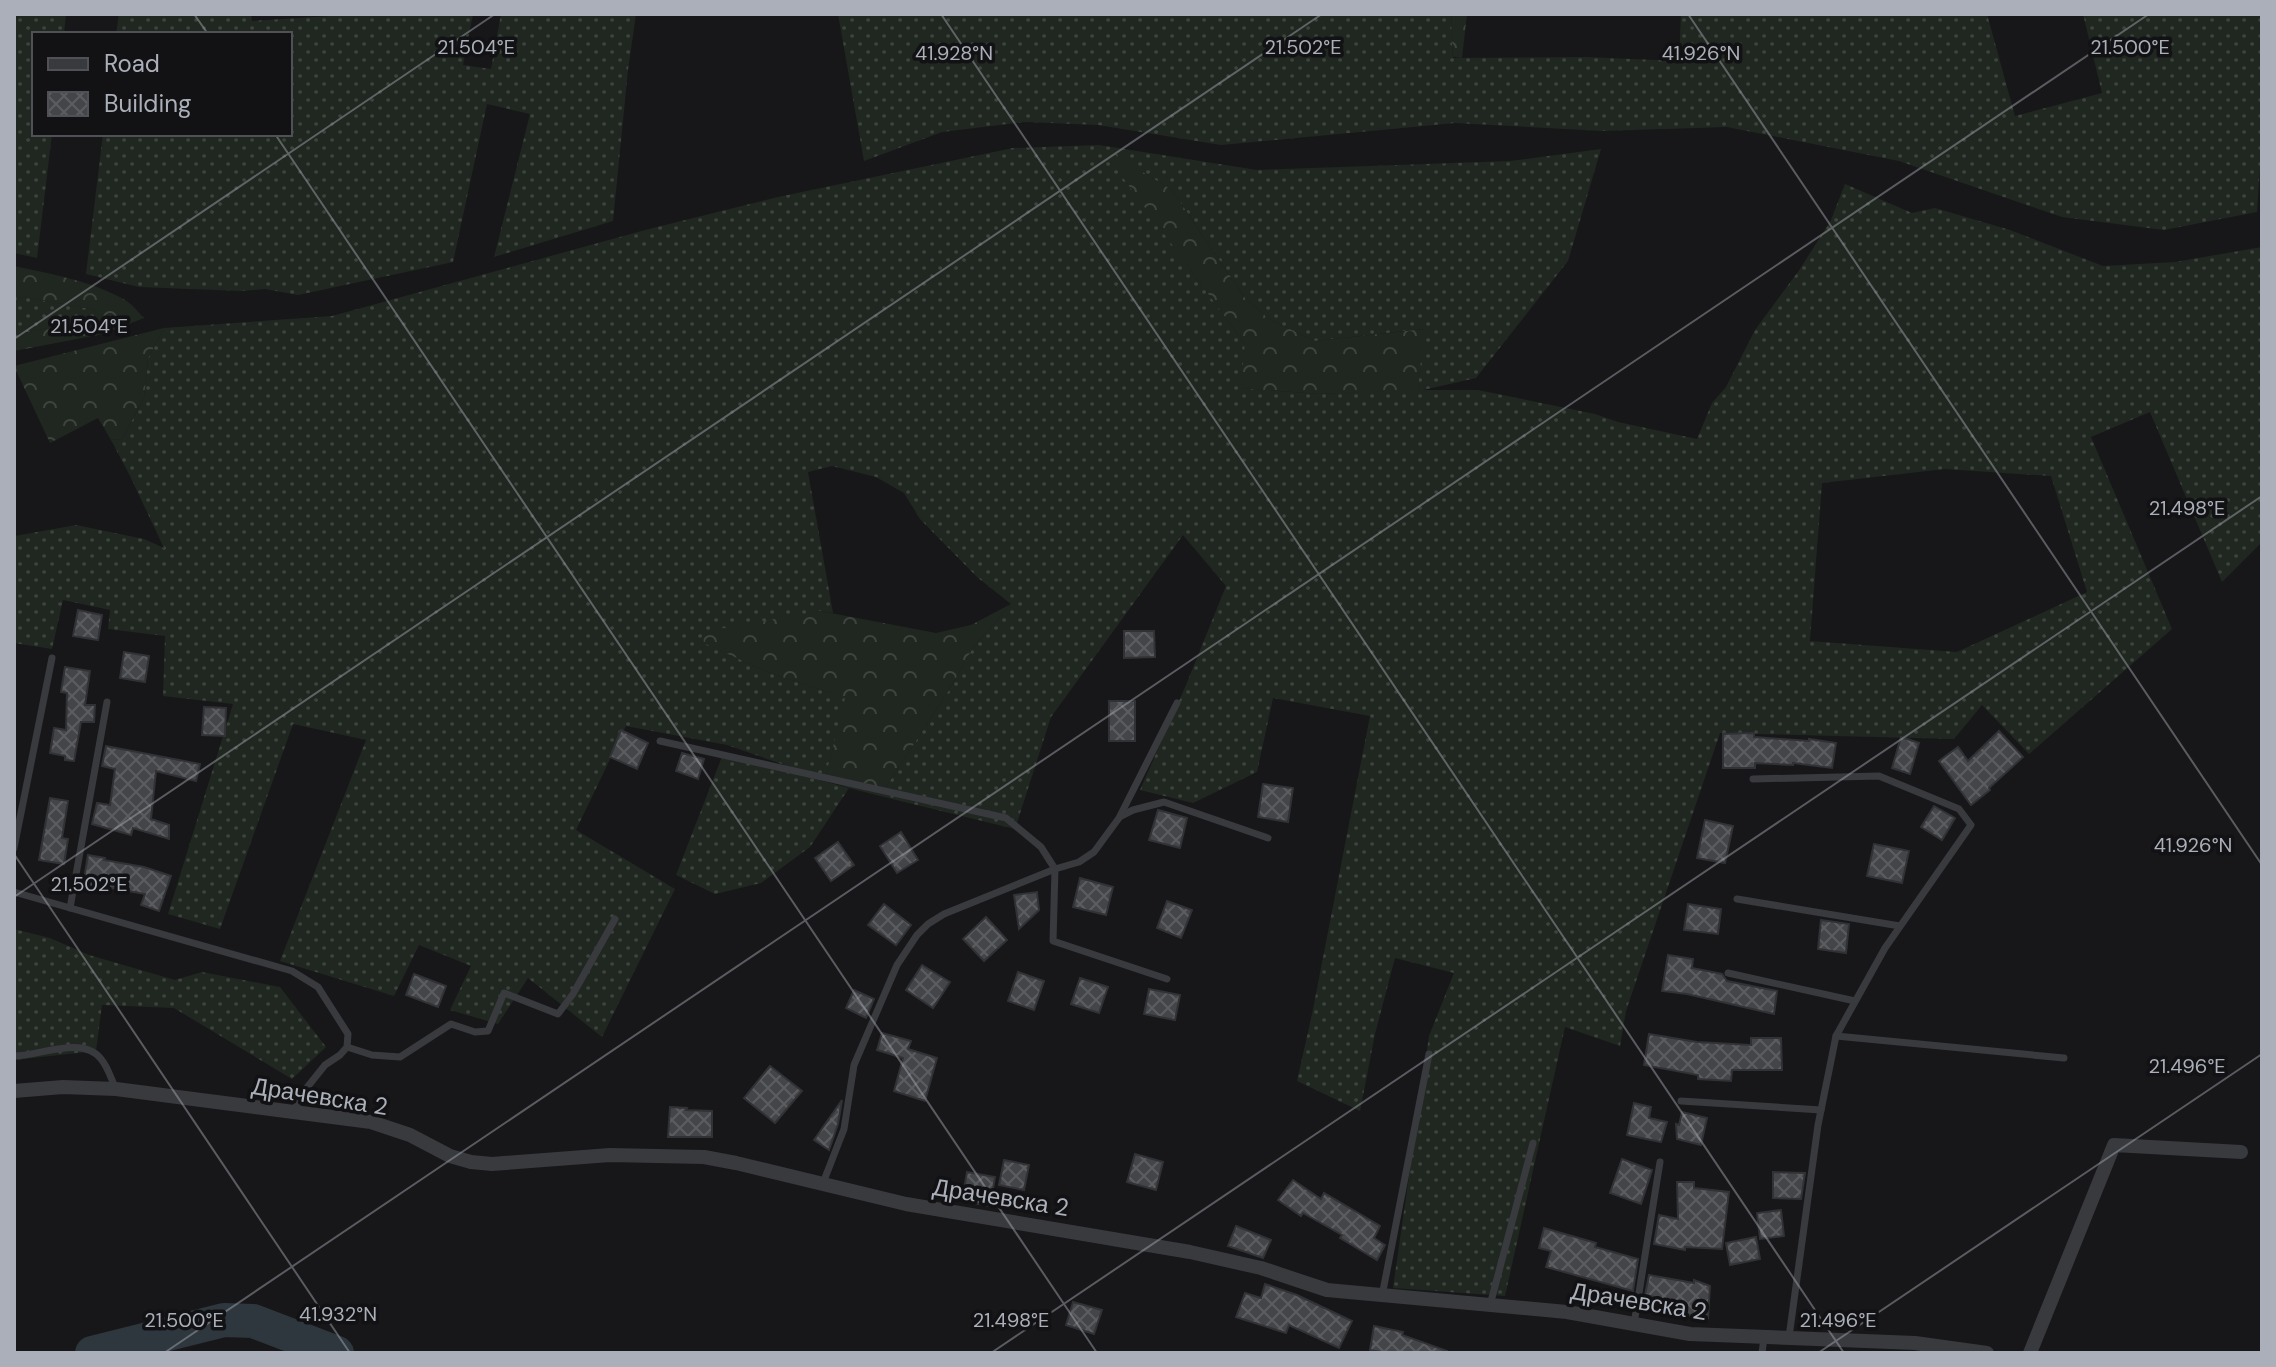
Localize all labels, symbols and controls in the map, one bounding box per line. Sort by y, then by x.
legend [32,32,292,136]
text: 21.504°E [437,34,515,60]
text: 21.502°E [1264,34,1342,60]
text: 21.500°E [2090,34,2170,60]
text: 41.928°N [915,40,993,66]
text: 41.926°N [1662,40,1740,66]
text: Road [104,48,160,79]
text: Building [104,88,191,119]
text: 21.504°E [50,313,128,339]
text: 21.498°E [2149,495,2225,521]
text: 41.926°N [2154,832,2232,858]
text: 21.502°E [50,871,128,897]
text: 21.496°E [2148,1053,2226,1079]
street label: Драчевска 2 [250,1070,390,1122]
street label: Драчевска 2 [931,1171,1071,1223]
street label: Драчевска 2 [1569,1275,1709,1327]
text: 41.932°N [299,1301,377,1327]
text: 21.500°E [144,1307,224,1333]
text: 21.498°E [973,1307,1049,1333]
text: 21.496°E [1799,1307,1877,1333]

